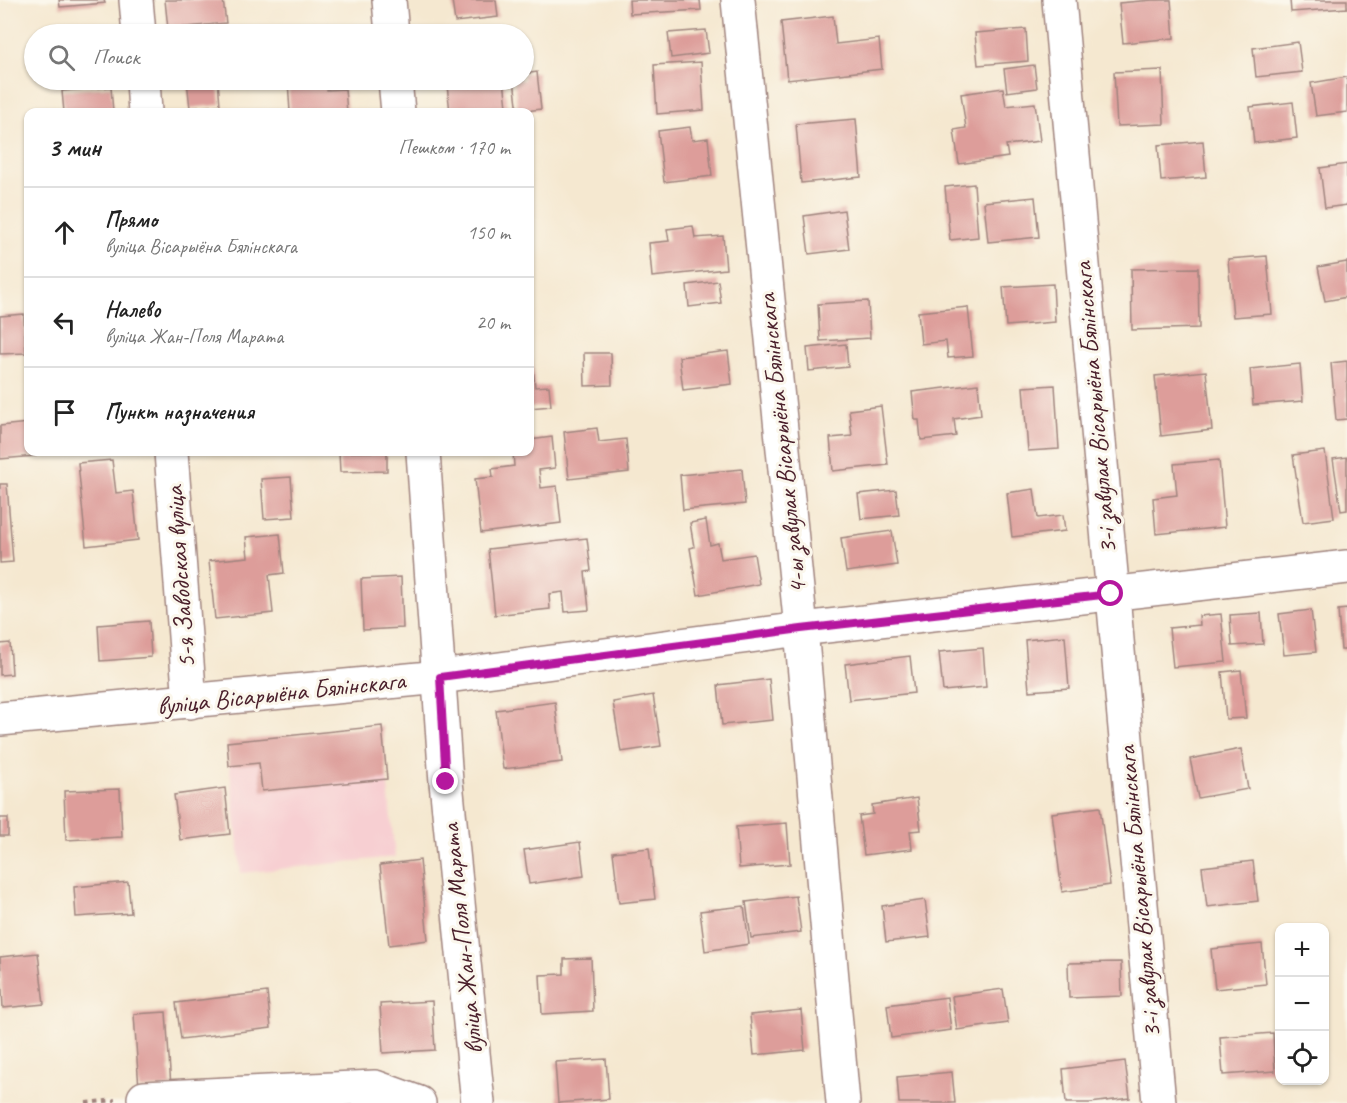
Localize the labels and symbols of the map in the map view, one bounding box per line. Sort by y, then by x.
street label: 3-і завулак Вісарыёна Бялінскага [1066,259,1125,555]
street label: 4-ы завулак Вісарыёна Бялінскага [750,291,815,596]
street label: 5-я Заводская вуліца [157,483,203,669]
route start [1097,580,1123,606]
street label: вуліца Вісарыёна Бялінскага [155,663,408,722]
street label: 3-і завулак Вісарыёна Бялінскага [1110,743,1169,1039]
route end [432,768,458,794]
street label: вуліца Жан-Поля Марата [433,820,491,1056]

